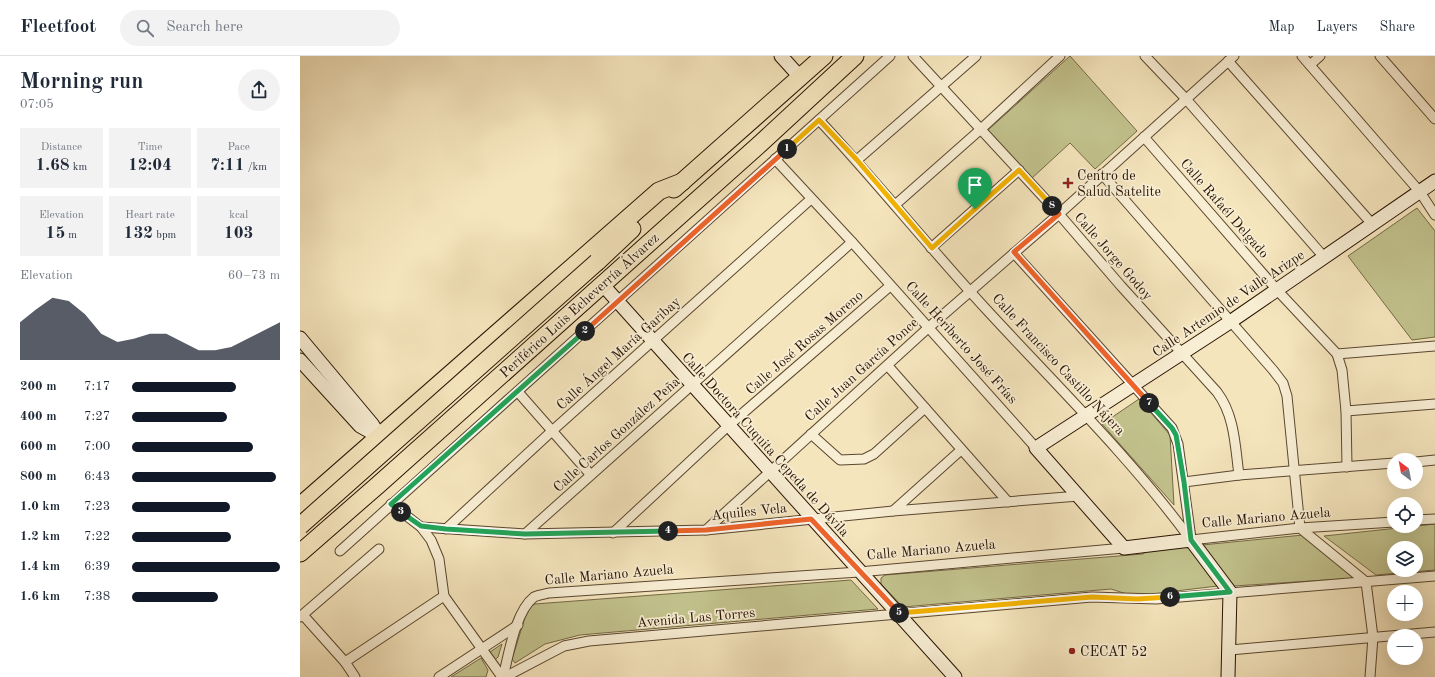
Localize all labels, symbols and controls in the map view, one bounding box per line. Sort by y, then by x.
search box [120,10,400,46]
icon: search [134,17,156,39]
text: Fleetfoot [20,18,96,37]
text: Search here [166,20,243,35]
text: Map [1269,20,1295,34]
text: Layers [1317,20,1358,34]
text: Share [1380,20,1415,34]
button: share [238,69,280,111]
text: Morning run [20,71,143,93]
text: 07:05 [20,98,54,111]
pin: 1 [777,139,797,159]
text: Distance [41,142,82,153]
text: Time [138,142,162,153]
text: Pace [228,142,250,153]
text: 1 [784,143,790,154]
street label: Calle Rafaél Delgado [1177,156,1271,261]
text: 1.68 [35,157,70,174]
text: 12:04 [128,157,172,174]
text: 7:11 [210,157,245,174]
text: km [70,162,87,173]
text: /km [245,162,267,173]
pin [958,168,992,209]
place label: Centro de Salud Satelite [1077,169,1161,199]
icon: arrive [964,174,986,196]
marker: Centro de Salud Satelite [1062,177,1074,189]
pin: 8 [1042,196,1062,216]
text: 8 [1049,200,1055,211]
text: Elevation [39,210,84,221]
text: Heart rate [125,210,175,221]
text: kcal [229,210,248,221]
street label: Calle Jorge Godoy [1072,210,1155,304]
text: 15 [46,225,65,242]
text: 132 [124,225,153,242]
text: 103 [224,225,253,242]
street label: Periférico Luis Echeverría Álvarez [495,228,662,381]
text: m [65,230,77,241]
text: bpm [153,230,176,241]
street label: Calle Artemio de Valle Arizpe [1150,248,1307,360]
text: Elevation [20,269,73,282]
text: 60–73 m [228,269,280,282]
street label: Calle Heriberto José Frías [903,279,1020,407]
street label: Calle José Rosas Moreno [743,288,866,397]
street label: Calle Francisco Castillo Nájera [989,291,1127,438]
street label: Calle Ángel María Garibay [552,292,684,413]
street label: Calle Juan García Ponce [802,315,921,424]
pin: 2 [575,321,595,341]
text: 2 [582,325,588,336]
street label: Calle Doctora Cuquita Cepeda de Dávila [679,350,852,539]
street label: Calle Carlos González Peña [551,374,683,495]
text: 200 m [20,380,57,393]
text: 7:17 [84,380,110,393]
pin: 7 [1139,393,1159,413]
text: 7 [1146,397,1152,408]
text: 400 m [20,410,57,423]
text: 7:27 [84,410,110,423]
text: 600 m [20,440,57,453]
text: 7:00 [84,440,110,453]
north arrow [1387,453,1423,489]
map controls [1387,453,1423,665]
text: 800 m [20,470,57,483]
text: 6:43 [84,470,110,483]
button: locate [1387,497,1423,533]
text: 1.0 km [20,500,60,513]
text: 7:23 [84,500,110,513]
street label: Aquiles Vela [711,501,788,523]
pin: 3 [391,502,411,522]
street label: Calle Mariano Azuela [1201,505,1331,531]
text: 3 [398,506,404,517]
pin: 4 [658,521,678,541]
text: 4 [665,525,671,536]
text: 1.2 km [20,530,60,543]
text: 7:22 [84,530,110,543]
street label: Calle Mariano Azuela [866,537,996,563]
button: layers [1387,541,1423,577]
text: 1.4 km [20,560,60,573]
text: 6:39 [84,560,110,573]
street label: Calle Mariano Azuela [544,562,674,588]
button: + [1387,585,1423,621]
pin: 6 [1160,587,1180,607]
text: 1.6 km [20,590,60,603]
text: 7:38 [84,590,110,603]
text: 6 [1167,591,1173,602]
pin: 5 [889,603,909,623]
street label: Avenida Las Torres [636,606,756,630]
text: 5 [896,607,902,618]
button: − [1387,629,1423,665]
place label: CECAT 52 [1080,645,1147,659]
marker: CECAT 52 [1067,646,1077,656]

